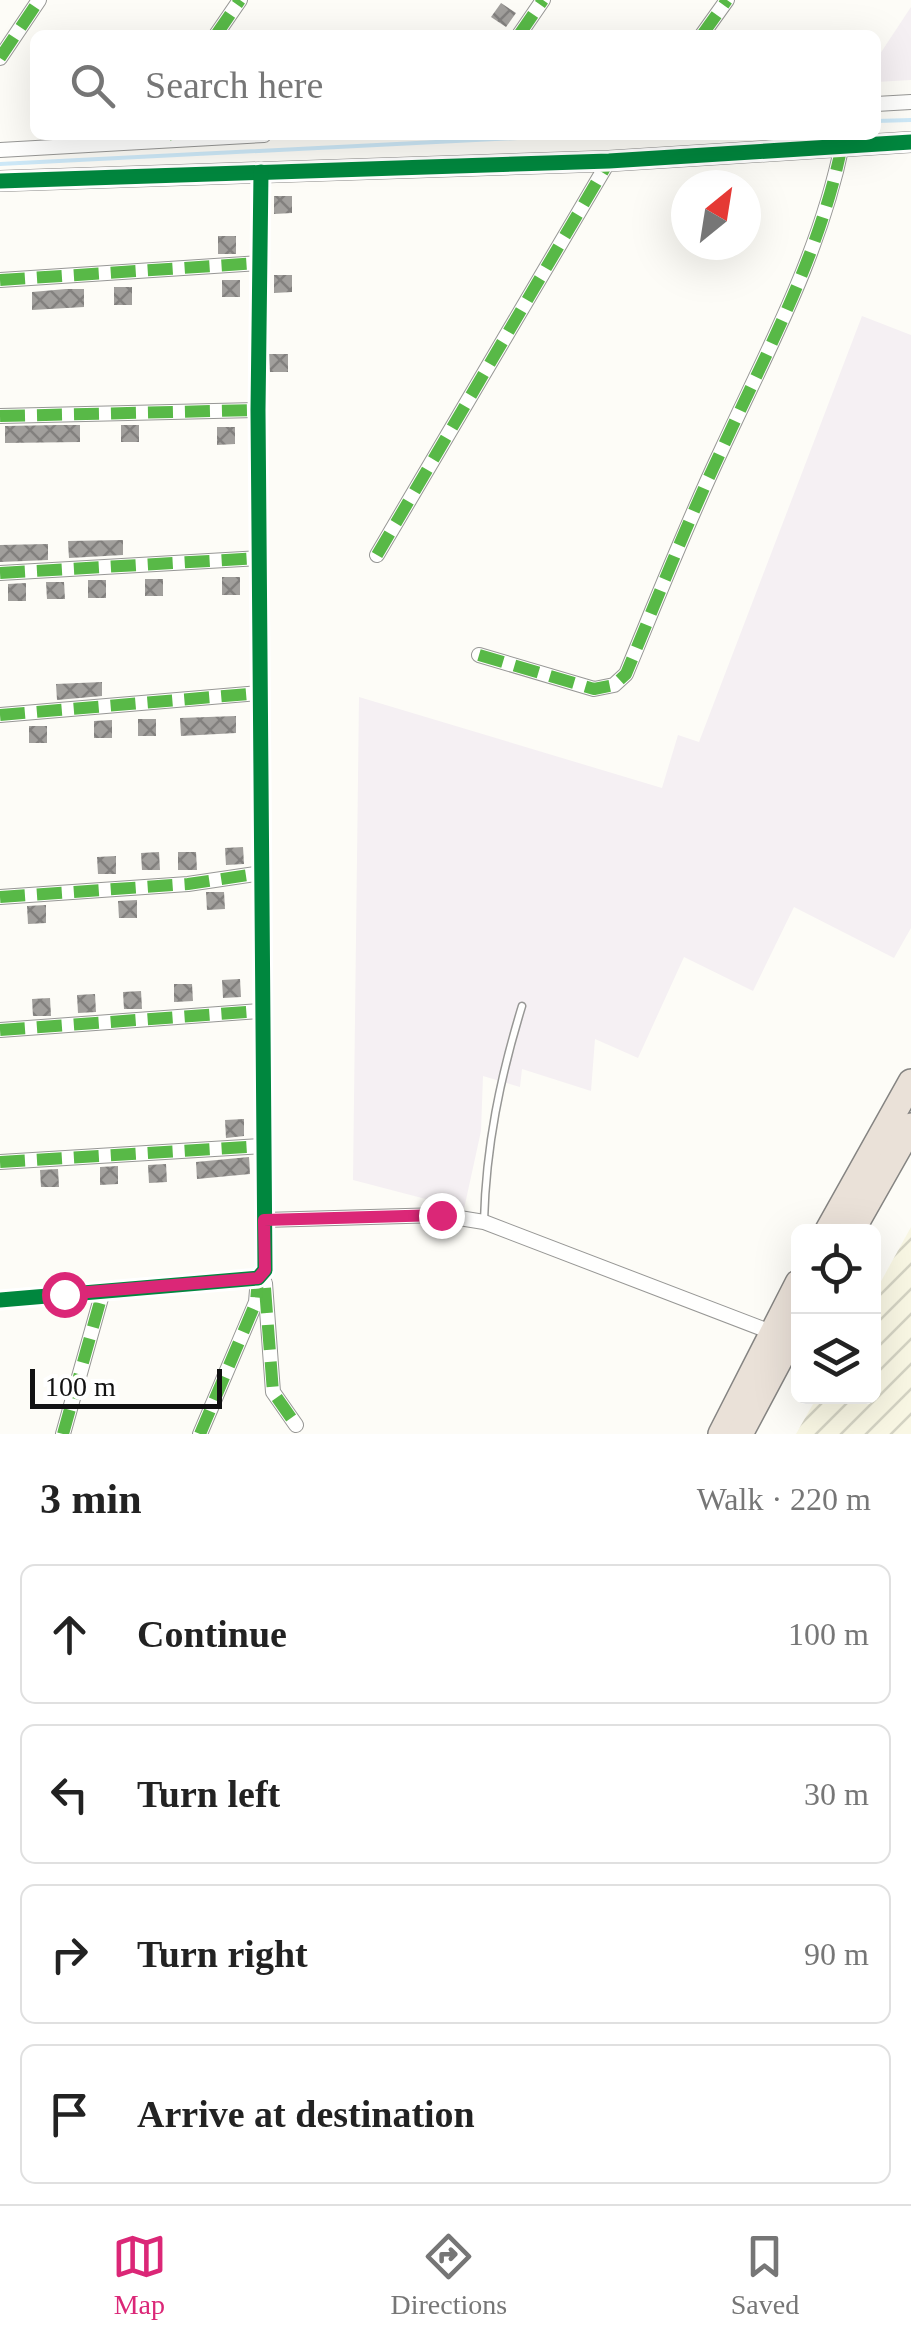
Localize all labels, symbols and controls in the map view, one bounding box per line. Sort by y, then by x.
search box [30,30,881,140]
icon: search [65,58,120,113]
text: Search here [145,64,323,106]
north arrow [671,170,761,260]
route end [419,1193,465,1239]
map controls [791,1224,881,1404]
button: locate [791,1224,881,1314]
route start [42,1272,88,1318]
button: layers [791,1314,881,1404]
scale bar [30,1364,222,1408]
text: 100 m [45,1371,116,1402]
text: 3 min [40,1476,142,1522]
text: Walk · 220 m [697,1481,871,1517]
icon: ahead [42,1607,97,1662]
text: Continue [137,1613,287,1655]
text: 100 m [788,1616,869,1652]
icon: left [42,1767,97,1822]
text: Turn left [137,1773,280,1815]
text: 30 m [804,1776,869,1812]
icon: right [42,1927,97,1982]
text: Turn right [137,1933,308,1975]
text: 90 m [804,1936,869,1972]
icon: arrive [42,2087,97,2142]
text: Arrive at destination [137,2093,475,2135]
tab: Map [112,2229,167,2321]
tab: Directions [390,2229,507,2321]
tab: Saved [731,2229,799,2321]

